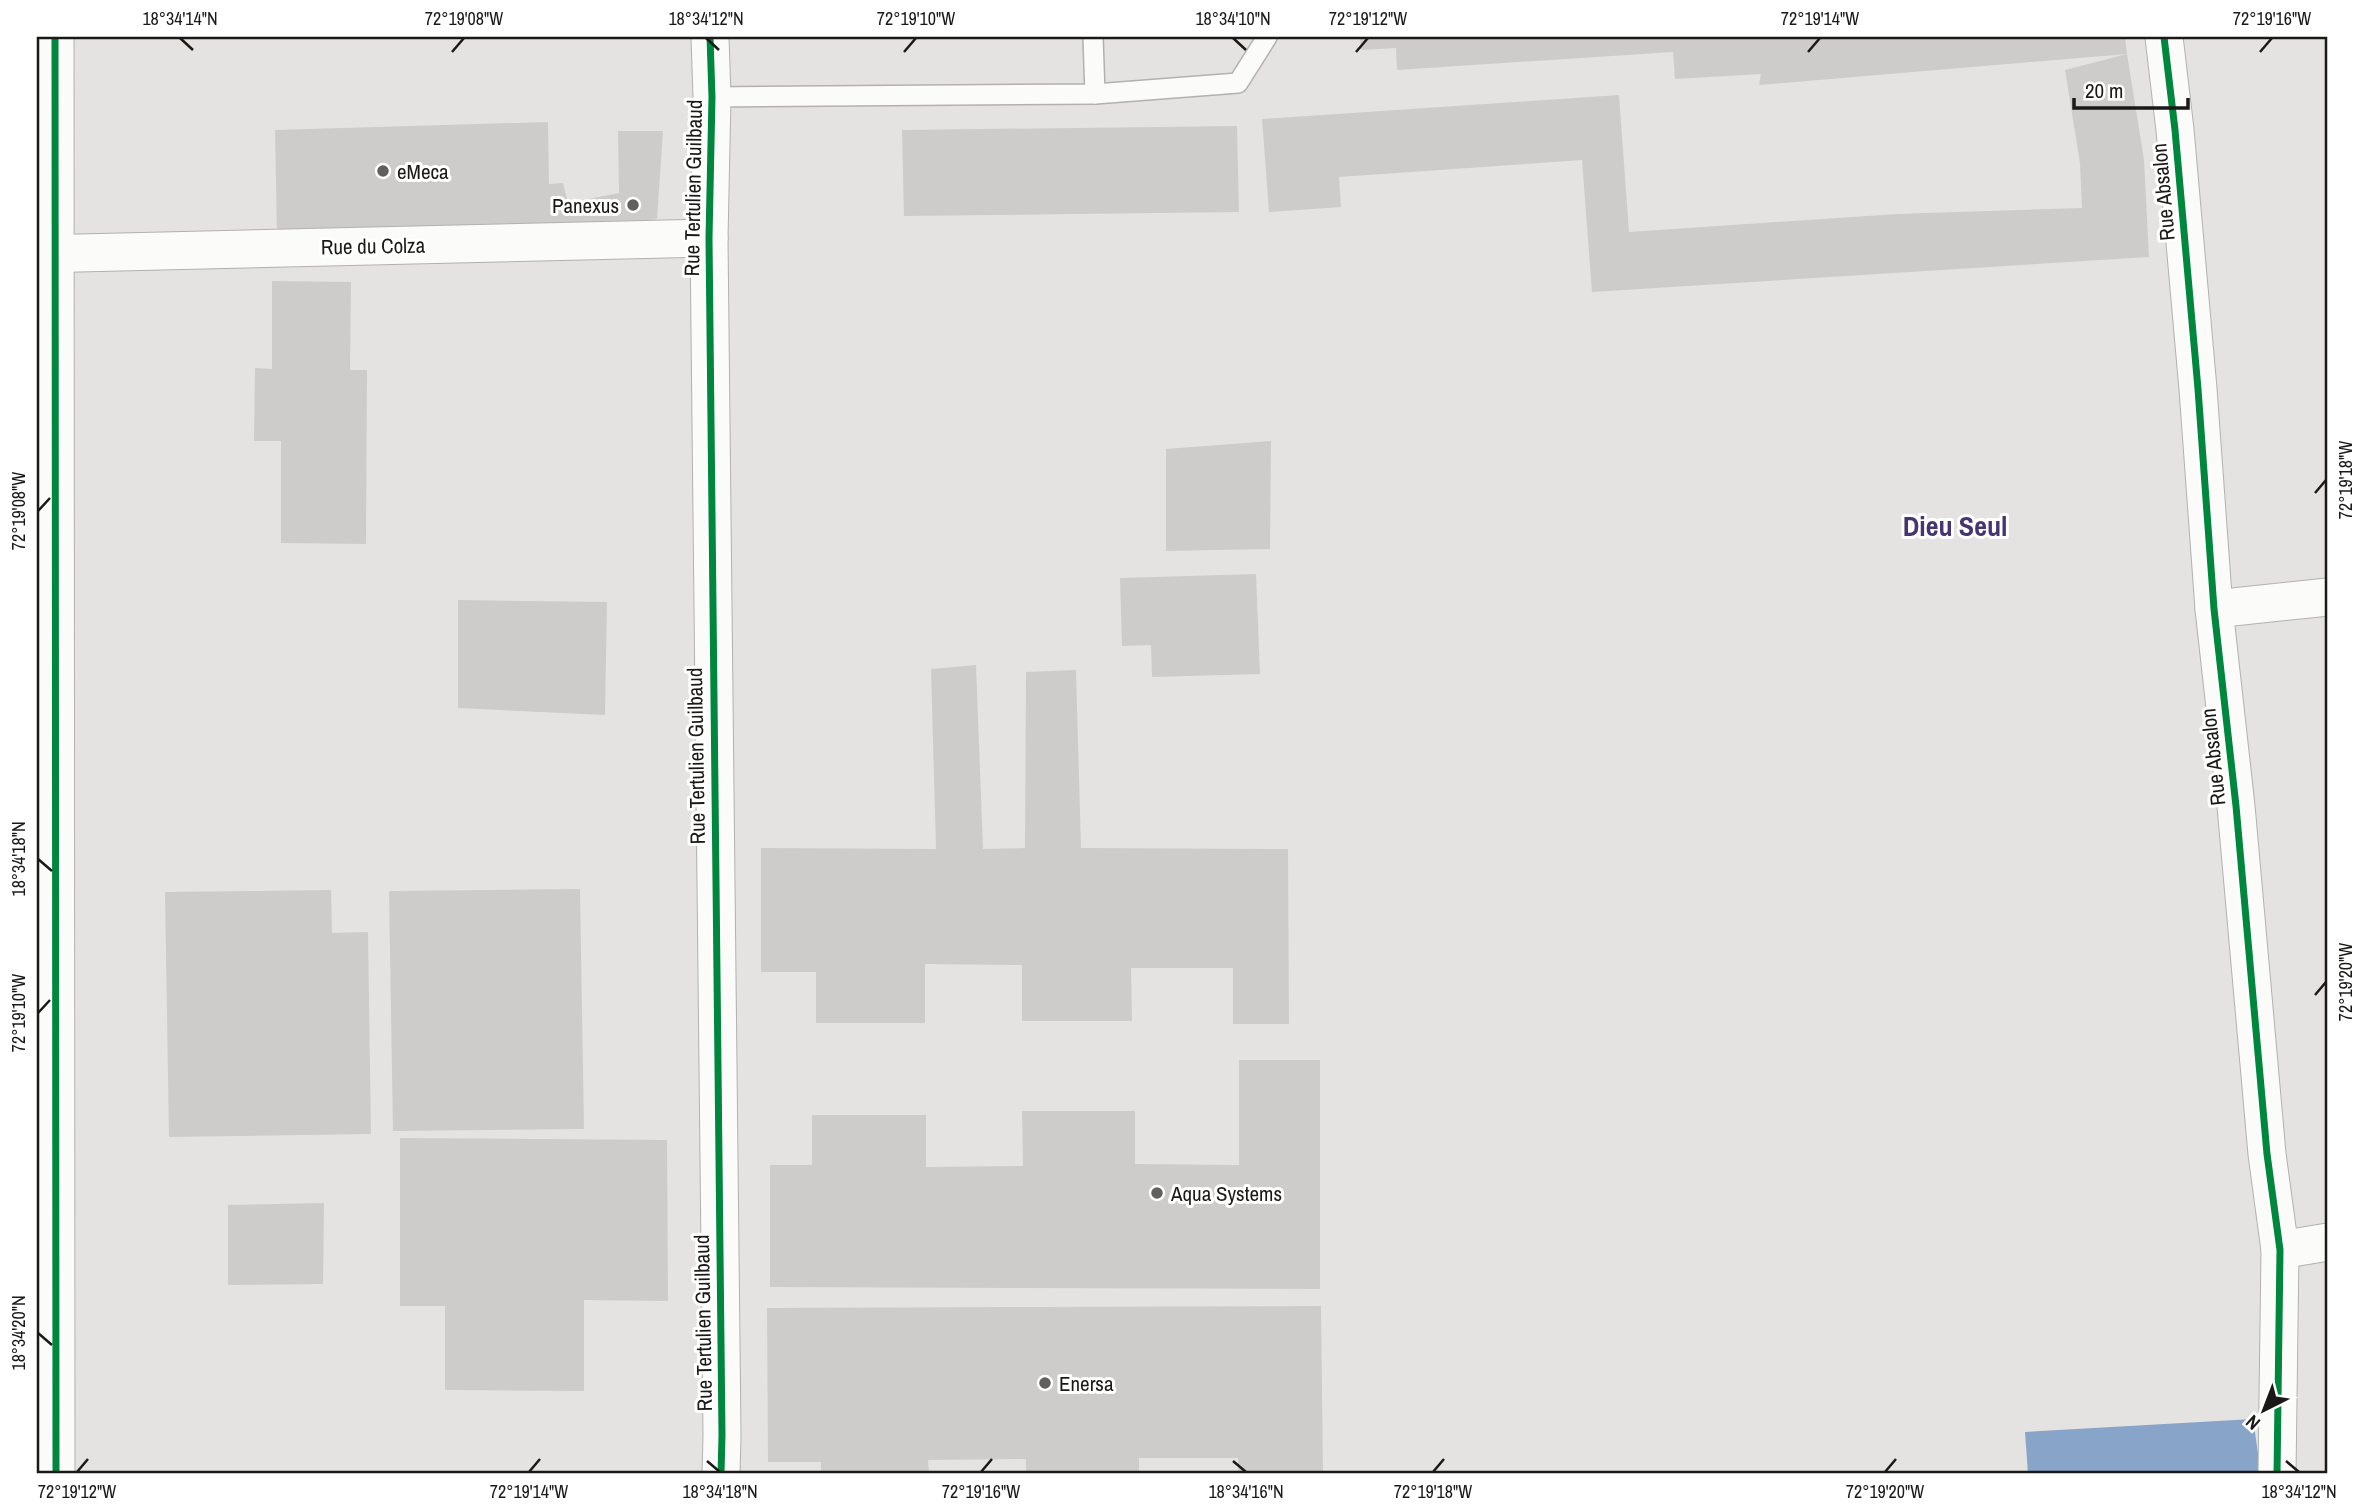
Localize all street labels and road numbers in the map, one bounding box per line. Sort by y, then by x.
street label: Rue Tertulien Guilbaud [677,99,709,277]
street label: Rue Absalon [2144,142,2182,242]
street label: Rue du Colza [321,231,426,261]
street label: Rue Tertulien Guilbaud [680,667,712,845]
street label: Rue Absalon [2193,707,2233,807]
street label: Rue Tertulien Guilbaud [687,1234,719,1412]

